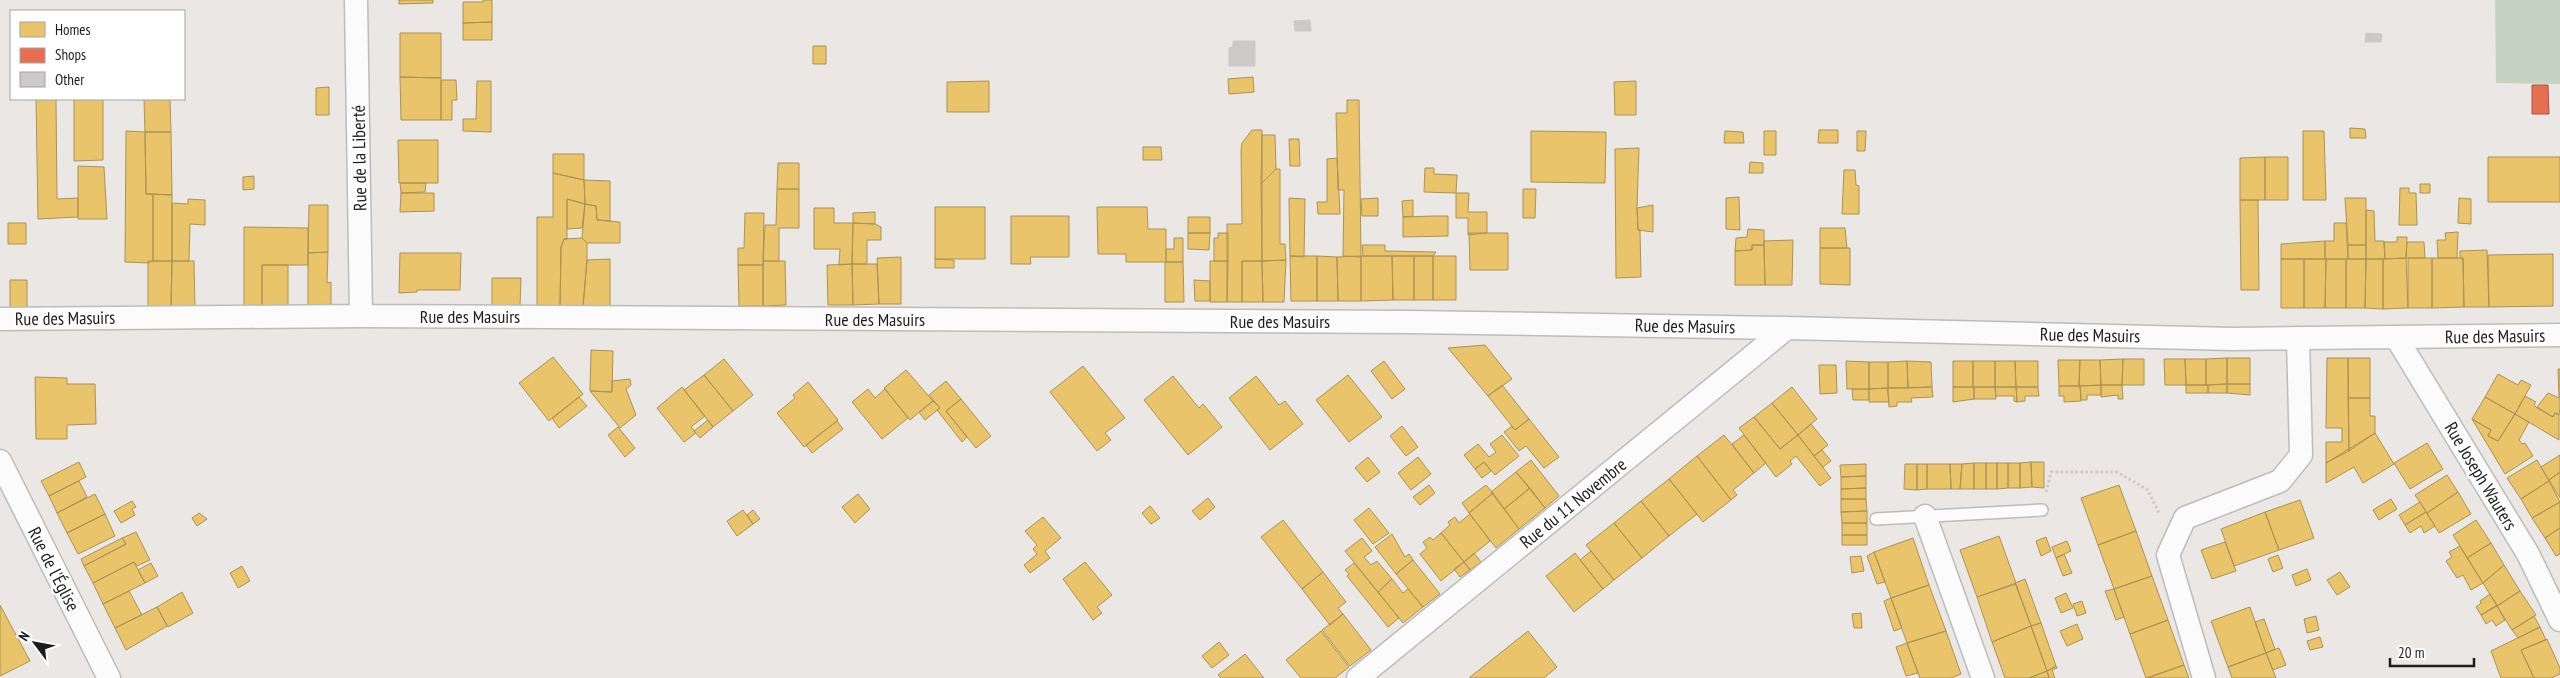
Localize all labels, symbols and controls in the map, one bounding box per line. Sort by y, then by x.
legend [10,10,185,100]
text: Homes [55,20,91,39]
text: Shops [55,45,86,64]
text: Other [55,70,85,89]
street label: Rue de la Liberté [347,105,371,211]
street label: Rue des Masuirs [420,305,520,328]
street label: Rue des Masuirs [15,306,115,330]
street label: Rue des Masuirs [825,308,925,331]
street label: Rue des Masuirs [1230,310,1330,333]
street label: Rue des Masuirs [1635,314,1735,338]
street label: Rue des Masuirs [2040,323,2140,347]
street label: Rue des Masuirs [2445,324,2545,348]
street label: Rue Joseph Wauters [2440,418,2522,534]
street label: Rue du 11 Novembre [1515,453,1631,553]
street label: Rue de l'Église [23,523,85,615]
north arrow [10,618,60,668]
text: N [14,628,34,644]
scale bar [2390,636,2474,668]
text: 20 m [2398,643,2424,662]

